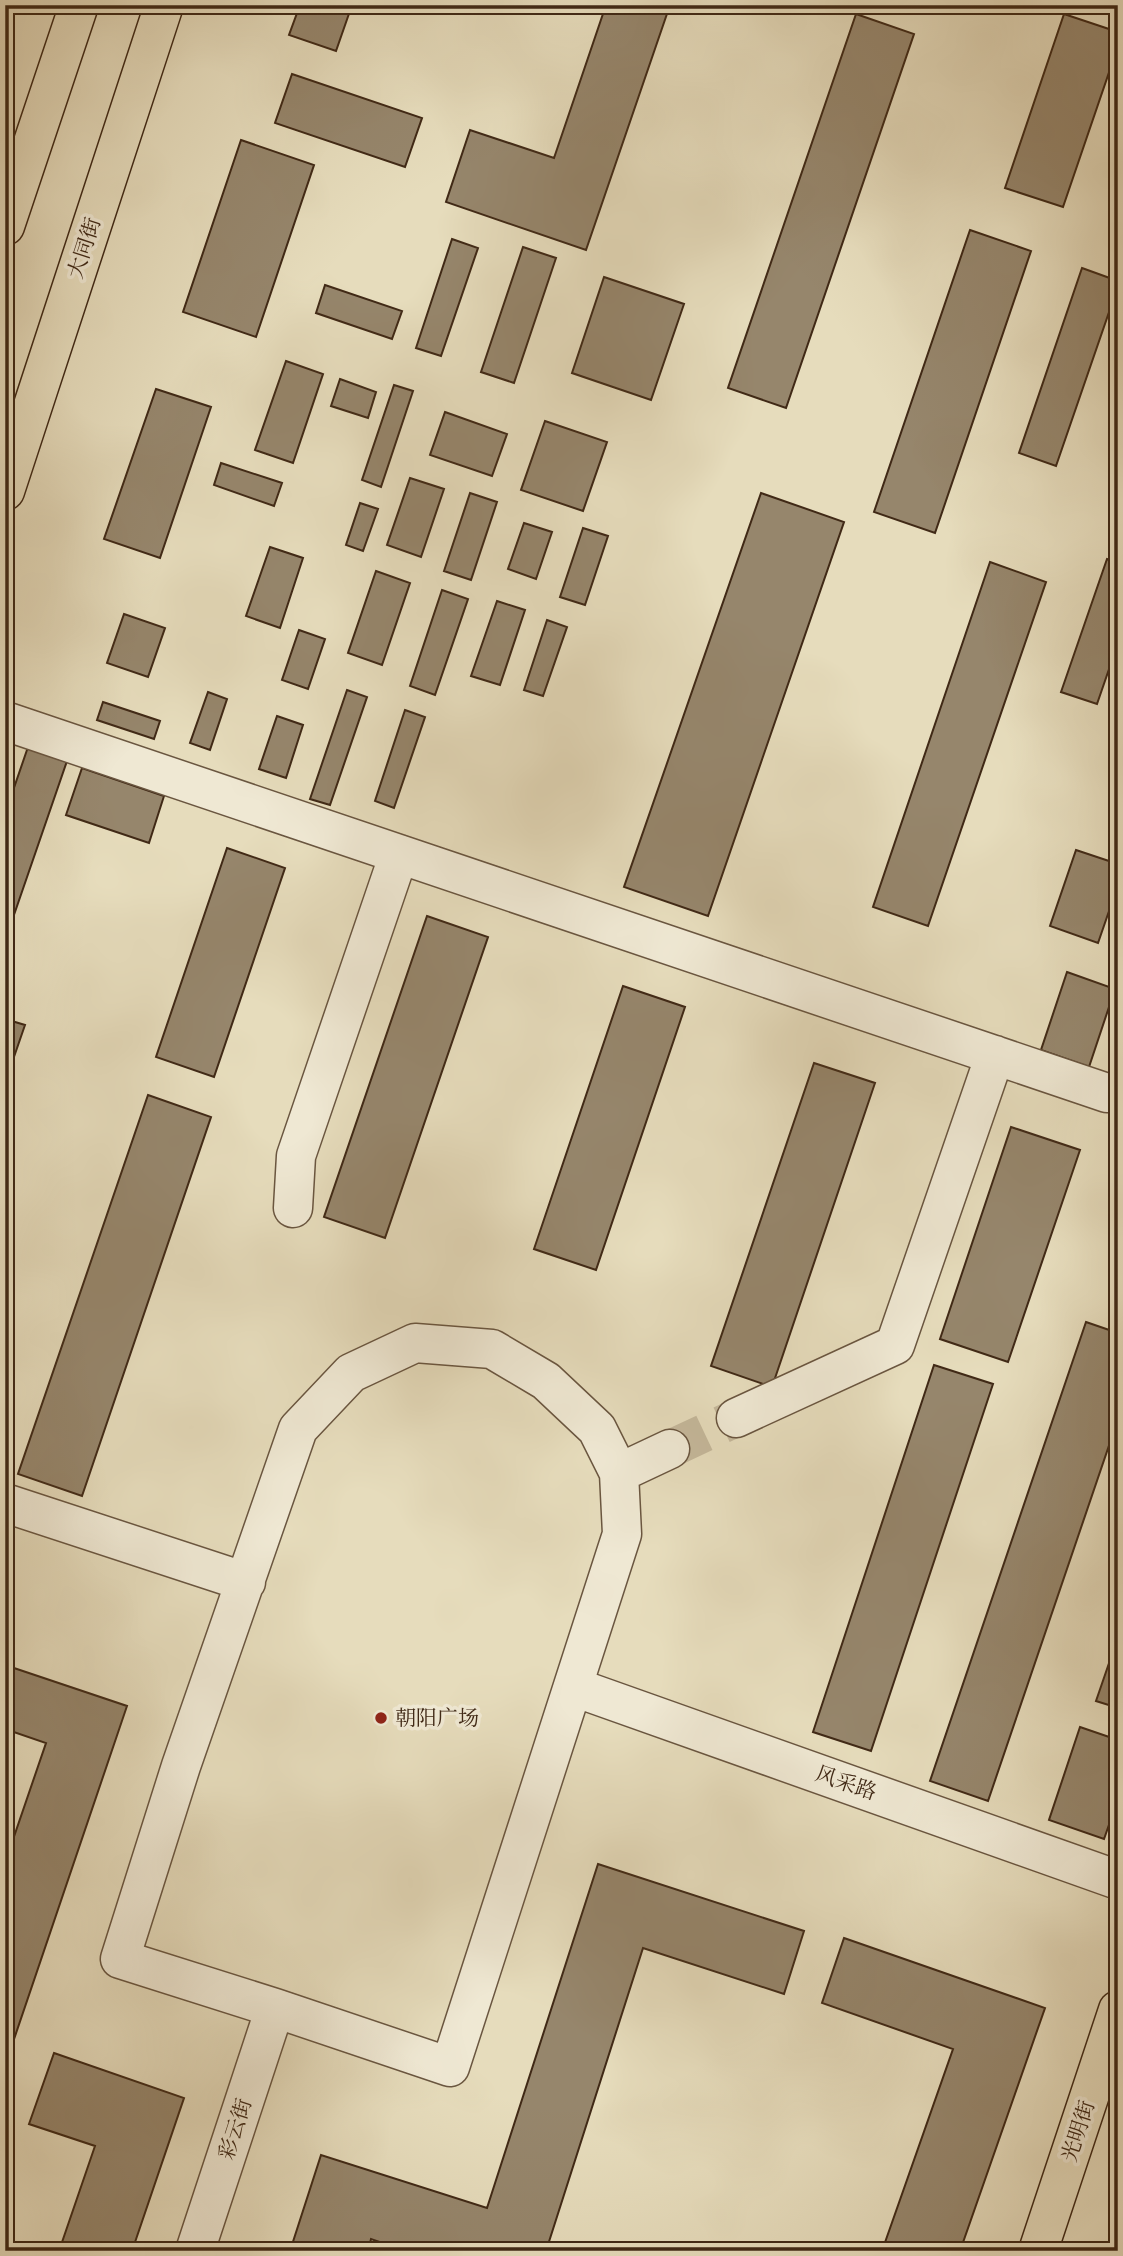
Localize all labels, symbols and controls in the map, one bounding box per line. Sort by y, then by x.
street label: 大同街 [62,214,110,283]
place label: 朝阳广场 [395,1705,479,1735]
marker: 朝阳广场 [373,1710,389,1726]
street label: 风采路 [811,1760,880,1809]
street label: 彩云街 [213,2095,261,2164]
street label: 光明街 [1056,2097,1104,2166]

